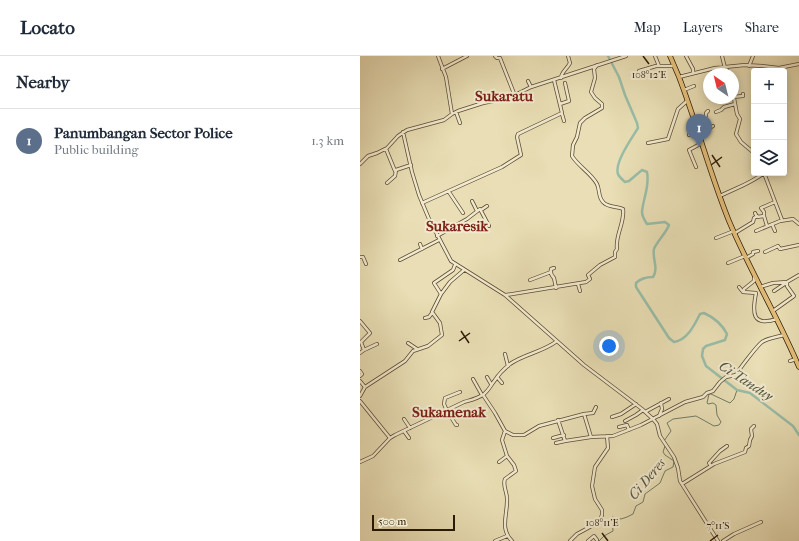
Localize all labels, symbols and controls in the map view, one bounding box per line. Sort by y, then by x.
text: Locato [20,17,75,39]
text: Map [634,19,661,36]
text: Layers [683,19,723,36]
text: Share [745,19,779,36]
north arrow [703,68,739,104]
map controls [751,68,787,176]
button: + [751,68,787,104]
text: 108°12'E [632,69,666,81]
text: Nearby [16,72,70,92]
district label: Sukaratu [475,87,533,105]
button: − [751,104,787,140]
pin: 1 [686,114,712,147]
text: Panumbangan Sector Police [54,124,233,142]
text: 1 [27,133,31,148]
text: 1.3 km [311,133,344,148]
button: layers [751,140,787,176]
text: Public building [54,142,139,157]
district label: Sukaresik [426,217,489,235]
your location [599,336,619,356]
water label: Ci Tanduy [716,357,777,405]
district label: Sukamenak [412,403,487,421]
water label: Ci Deres [625,454,670,503]
scale bar [372,513,455,532]
text: 500 m [378,515,406,528]
text: 108°11'E [585,517,619,529]
text: 7°11'S [707,520,729,532]

